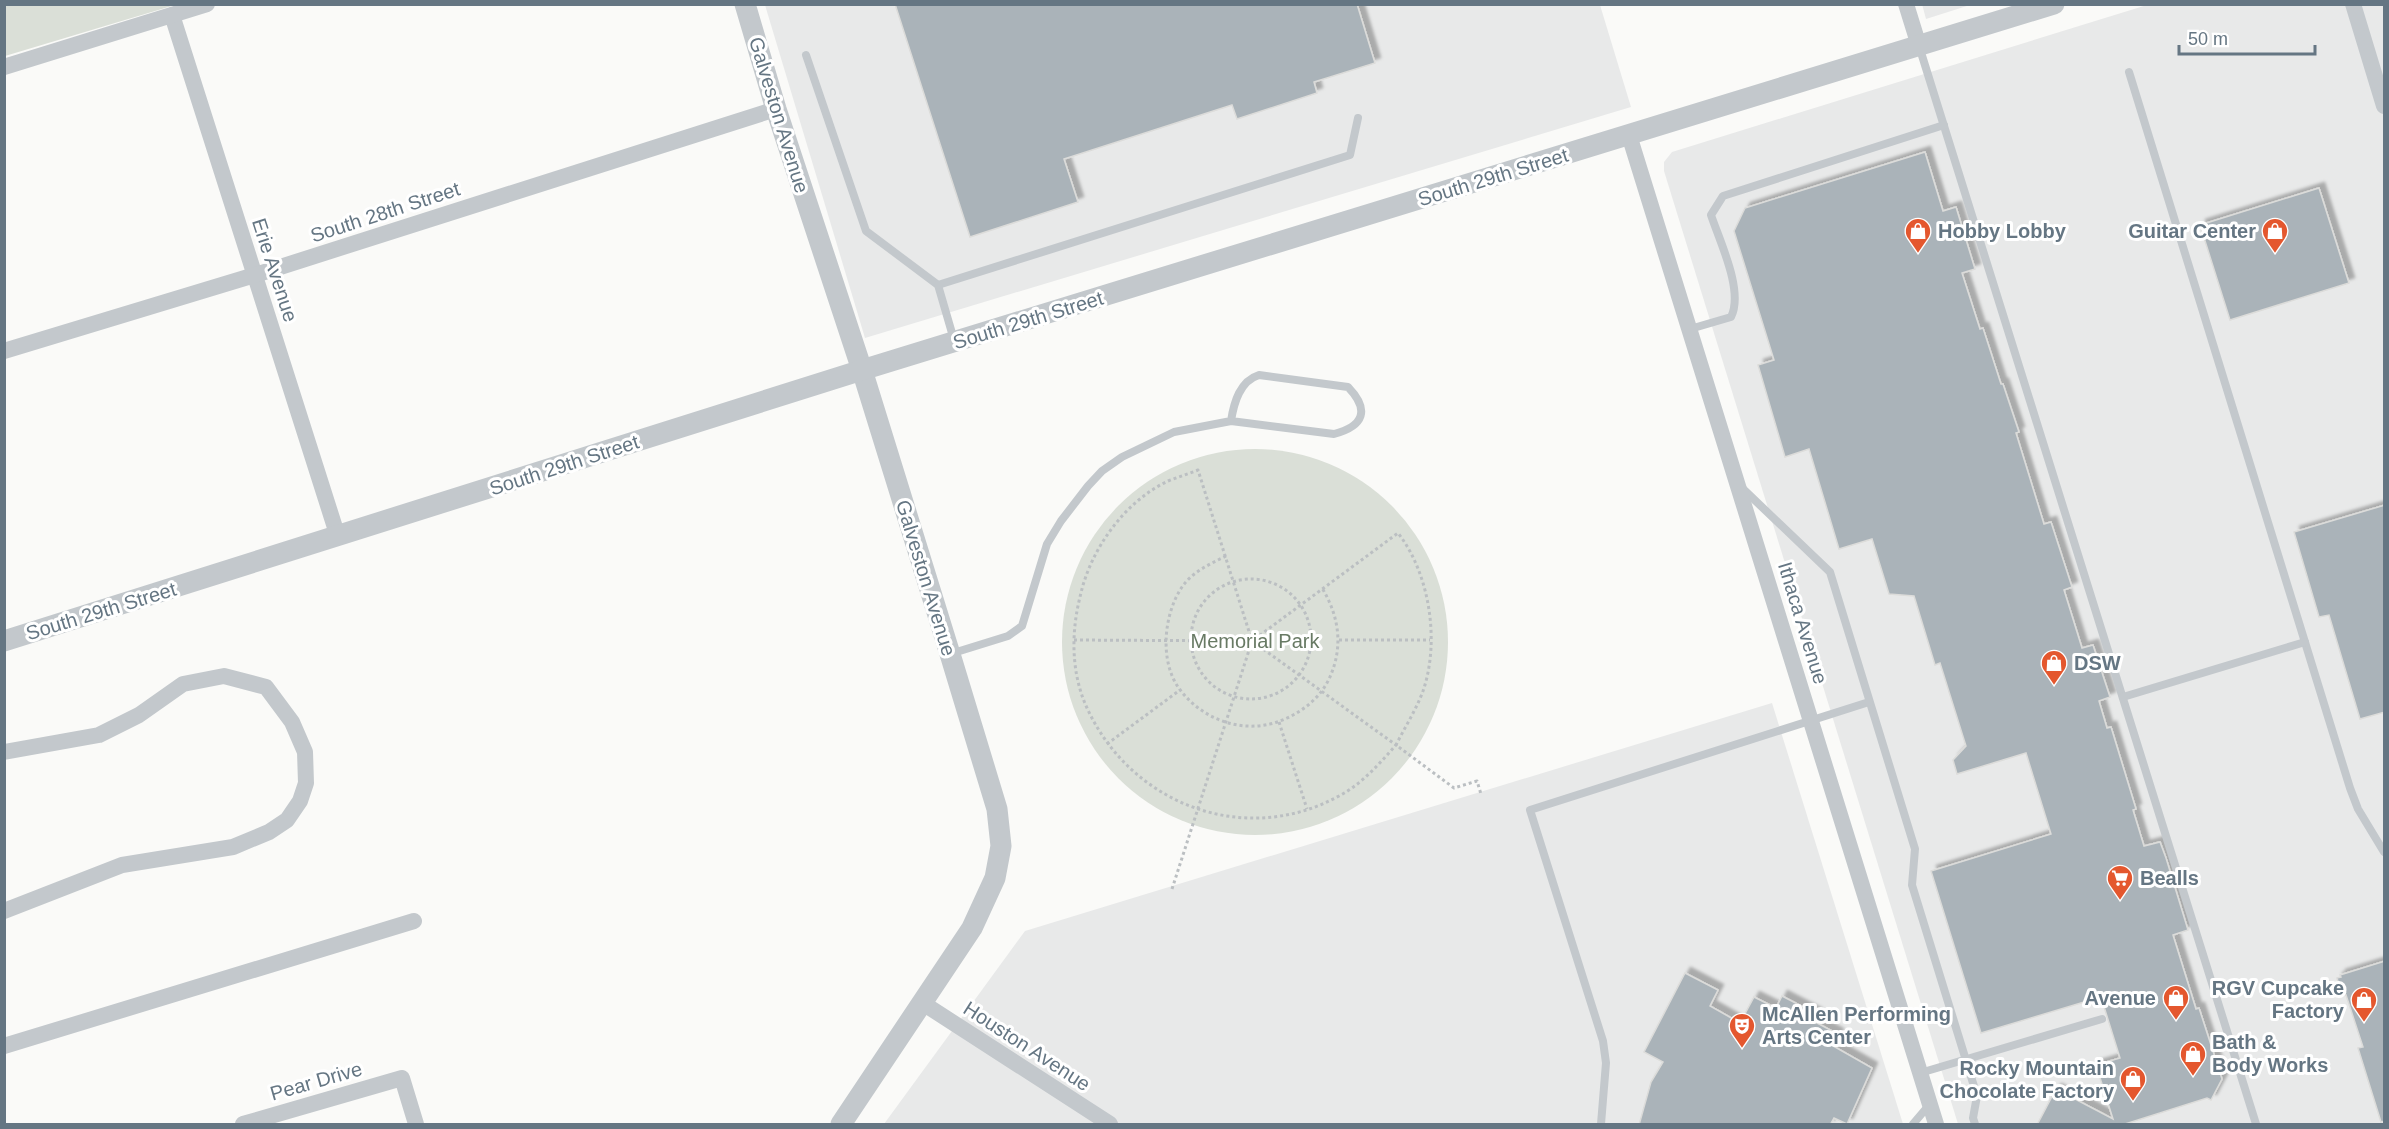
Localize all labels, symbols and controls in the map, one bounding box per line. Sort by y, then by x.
scale bar [2179,18,2316,56]
text: 50 m [2188,29,2228,49]
street label: Galveston Avenue [745,34,813,196]
street label: South 29th Street [1415,144,1571,210]
street label: South 28th Street [308,177,463,247]
street label: Erie Avenue [248,215,302,325]
shop icon: Hobby Lobby [1903,216,1933,254]
shop icon: Guitar Center [2260,216,2290,254]
place label: Hobby Lobby [1938,220,2067,242]
place label: Guitar Center [2128,220,2256,242]
street label: South 29th Street [950,287,1106,353]
street label: South 29th Street [487,430,642,500]
street label: Galveston Avenue [892,497,960,659]
street label: Ithaca Avenue [1774,559,1832,687]
street label: South 29th Street [23,578,179,644]
park label: Memorial Park [1191,630,1320,652]
shop icon: DSW [2039,648,2069,686]
place label: DSW [2074,652,2121,674]
supermarket icon: Bealls [2105,863,2135,901]
place label: Bealls [2140,867,2199,889]
place label: RGV Cupcake Factory [2212,977,2345,1022]
shop icon: Avenue [2161,983,2191,1021]
shop icon: RGV Cupcake Factory [2349,985,2379,1023]
place label: Avenue [2084,987,2156,1009]
street label: Houston Avenue [960,997,1094,1095]
place label: McAllen Performing Arts Center [1762,1003,1951,1048]
theatre icon: McAllen Performing Arts Center [1727,1011,1757,1049]
place label: Bath & Body Works [2212,1031,2328,1076]
shop icon: Bath & Body Works [2178,1039,2208,1077]
street label: Pear Drive [268,1057,364,1105]
place label: Rocky Mountain Chocolate Factory [1940,1057,2115,1102]
shop icon: Rocky Mountain Chocolate Factory [2118,1064,2148,1102]

